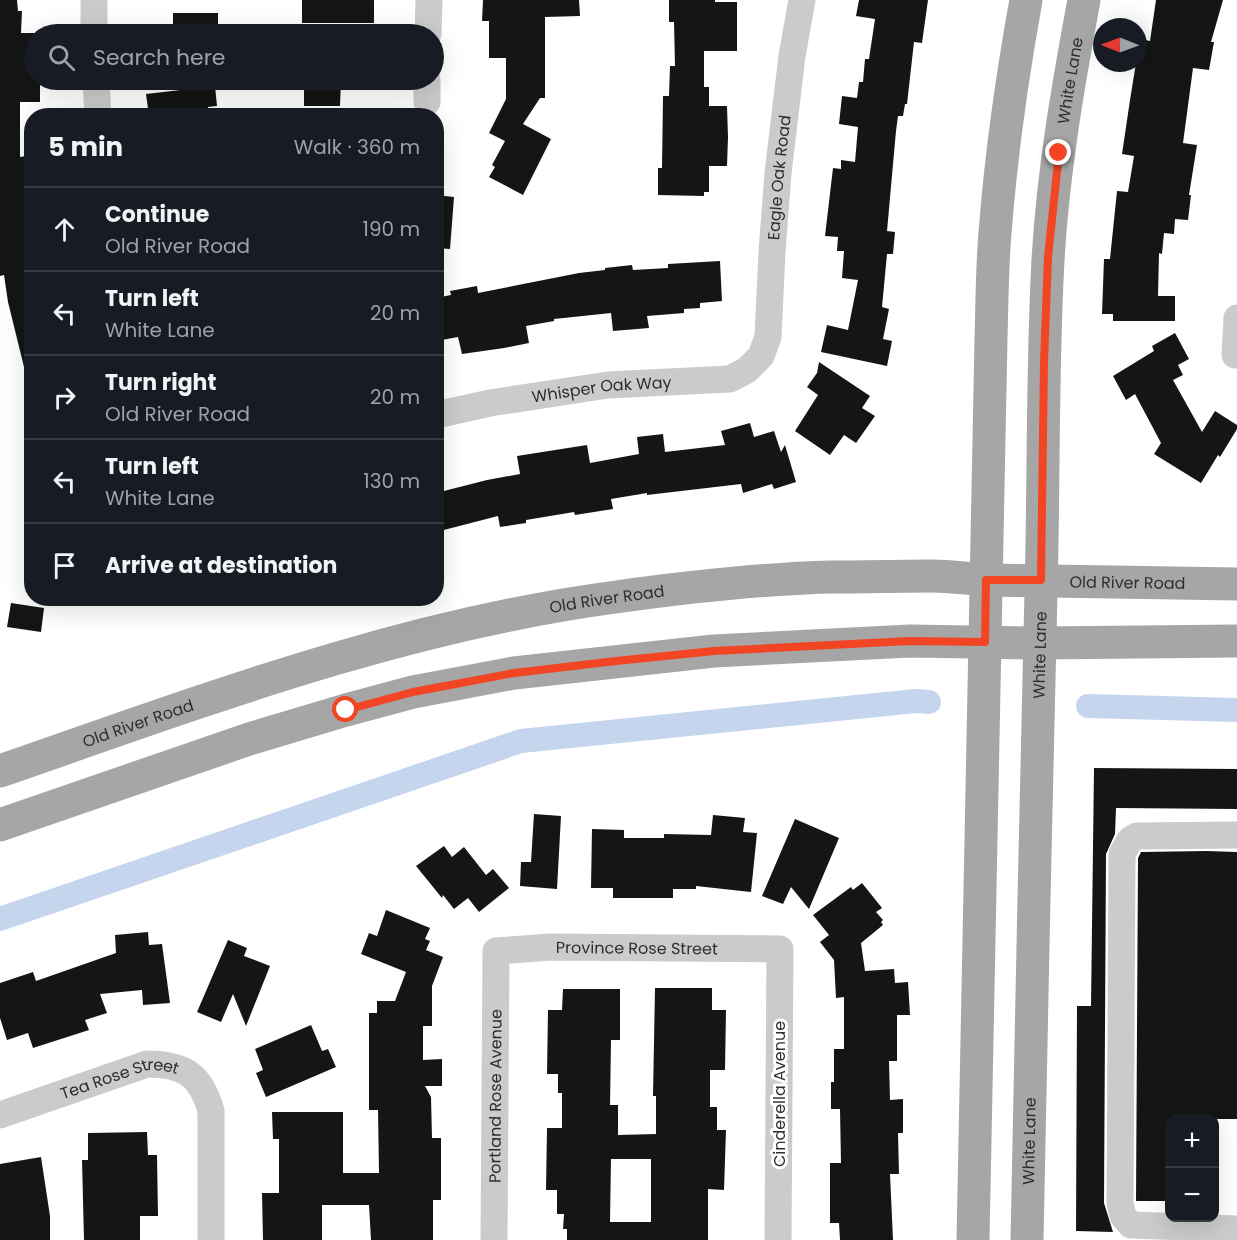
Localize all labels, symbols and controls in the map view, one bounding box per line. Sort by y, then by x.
north arrow [1093,18,1147,72]
search box [24,24,444,90]
street label: White Lane [1051,35,1088,126]
icon: search [45,41,78,74]
text: Search here [93,42,226,73]
street label: Eagle Oak Road [761,114,796,241]
text: 5 min [48,129,123,165]
text: Walk · 360 m [294,133,420,161]
route end [1045,139,1071,165]
text: Continue [105,199,209,230]
icon: ahead [48,213,81,246]
text: 190 m [363,215,420,243]
text: Old River Road [105,232,250,260]
text: Turn left [105,283,199,314]
icon: left [48,297,81,330]
text: 20 m [370,299,420,327]
text: White Lane [105,316,215,344]
text: Turn right [105,367,216,398]
street label: Whisper Oak Way [530,370,672,408]
icon: right [48,381,81,414]
text: 20 m [370,383,420,411]
text: Old River Road [105,400,250,428]
text: Turn left [105,451,199,482]
icon: left [48,465,81,498]
text: 130 m [363,467,420,495]
text: White Lane [105,484,215,512]
icon: arrive [48,549,81,582]
text: Arrive at destination [105,550,337,581]
street label: Old River Road [1069,570,1186,594]
street label: Old River Road [547,579,666,619]
street label: White Lane [1027,611,1052,699]
street label: Old River Road [79,693,196,753]
route start [332,696,358,722]
street label: Province Rose Street [556,936,718,960]
street label: Portland Rose Avenue [483,1009,507,1183]
street label: Cinderella Avenue [768,1021,791,1167]
street label: Tea Rose Street [57,1052,182,1105]
street label: White Lane [1017,1097,1041,1185]
map controls [1165,1114,1219,1222]
button: + [1165,1114,1219,1168]
button: − [1165,1168,1219,1222]

